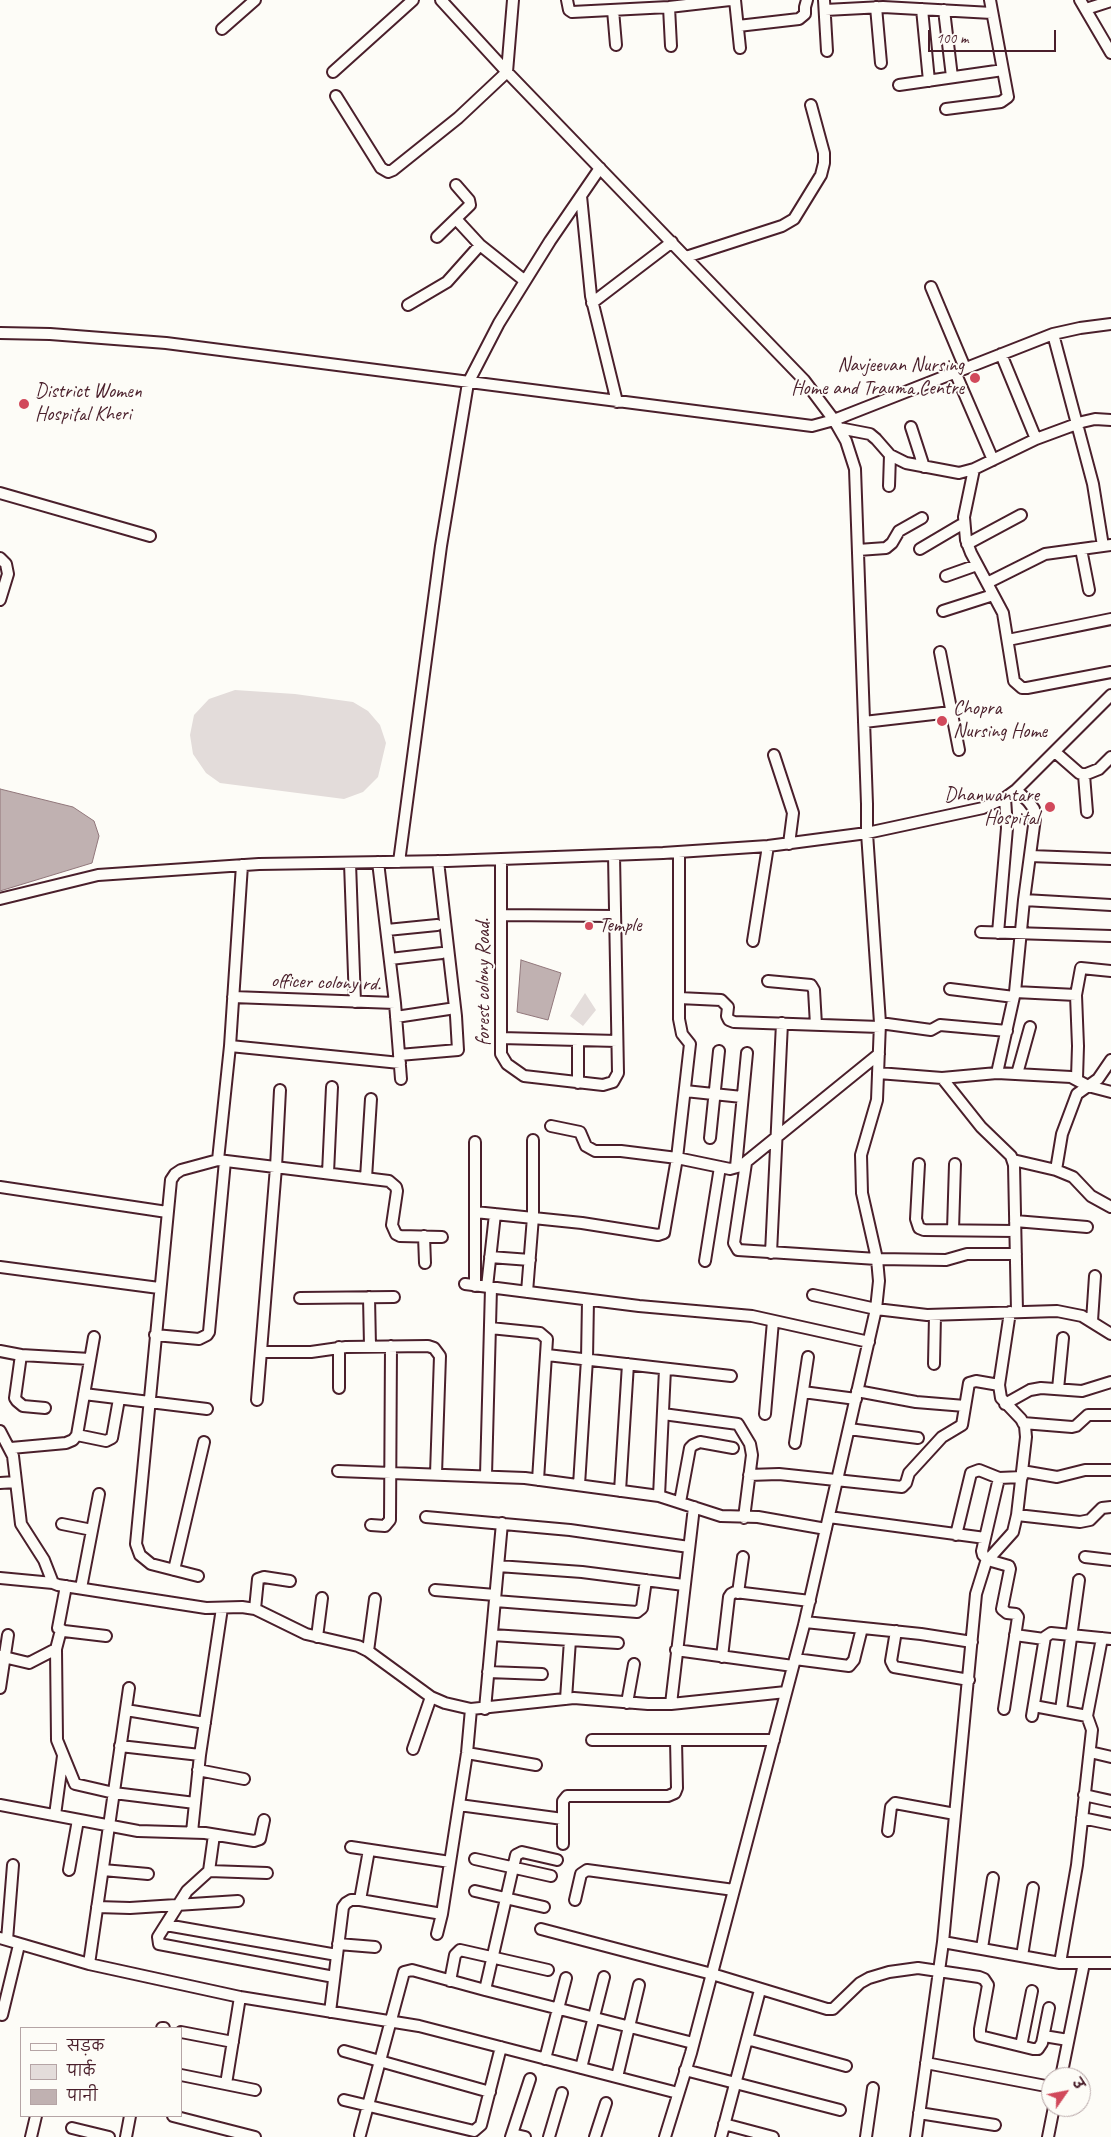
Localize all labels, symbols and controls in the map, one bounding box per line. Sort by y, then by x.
scale bar [931,20,1058,52]
text: 100 m [936,29,968,48]
place label: Navjeevan Nursing Home and Trauma Centre [791,354,964,401]
marker: Navjeevan Nursing Home and Trauma Centre [968,371,982,385]
place label: District Women Hospital Kheri [35,380,142,427]
marker: District Women Hospital Kheri [17,397,31,411]
place label: Chopra Nursing Home [953,697,1047,744]
marker: Chopra Nursing Home [935,714,949,728]
place label: Dhanwantare Hospital [944,784,1039,831]
marker: Dhanwantare Hospital [1043,800,1057,814]
place label: Temple [599,914,641,938]
street label: forest colony Road. [472,918,496,1046]
marker: Temple [583,920,595,932]
street label: officer colony rd. [271,969,381,997]
legend [20,2027,182,2117]
text: सड़क [67,2037,104,2056]
text: पार्क [67,2062,95,2081]
north arrow [1041,2067,1091,2117]
text: उ [1068,2076,1088,2093]
text: पानी [67,2087,98,2106]

